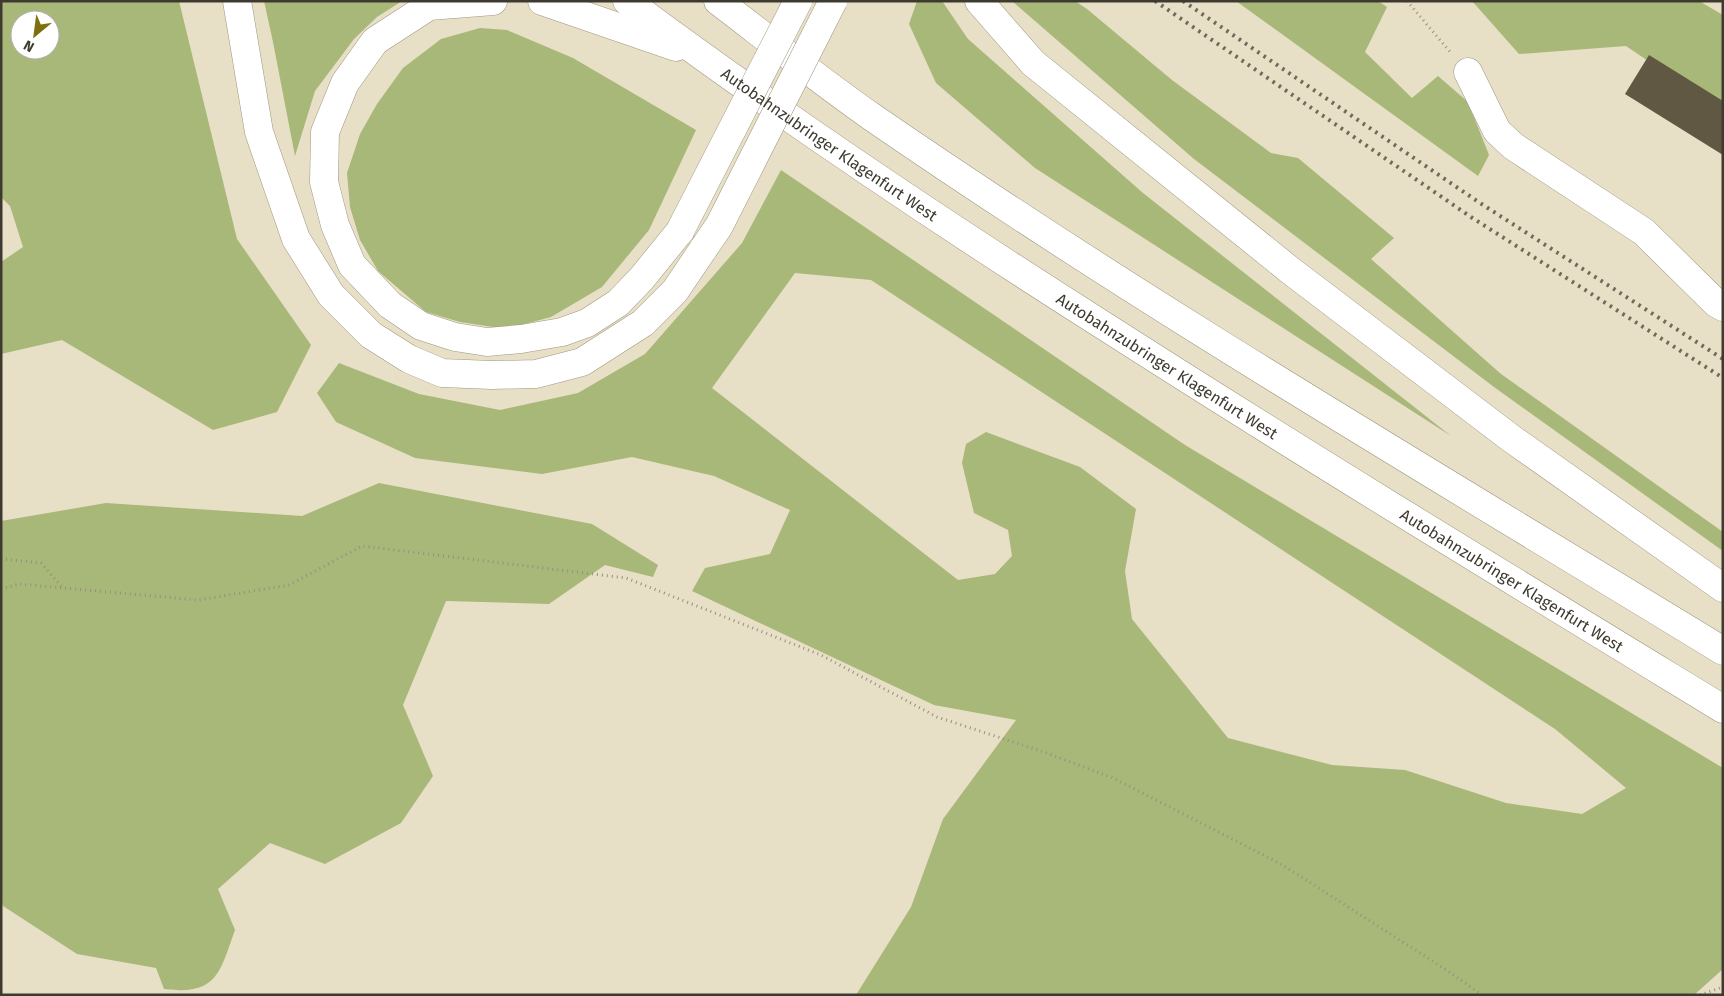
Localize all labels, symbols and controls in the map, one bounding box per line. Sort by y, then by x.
north arrow [10,10,60,60]
text: N [21,36,37,56]
street label: Autobahnzubringer Klagenfurt West [717,64,941,225]
street label: Autobahnzubringer Klagenfurt West [1053,289,1281,443]
street label: Autobahnzubringer Klagenfurt West [1397,505,1627,656]

